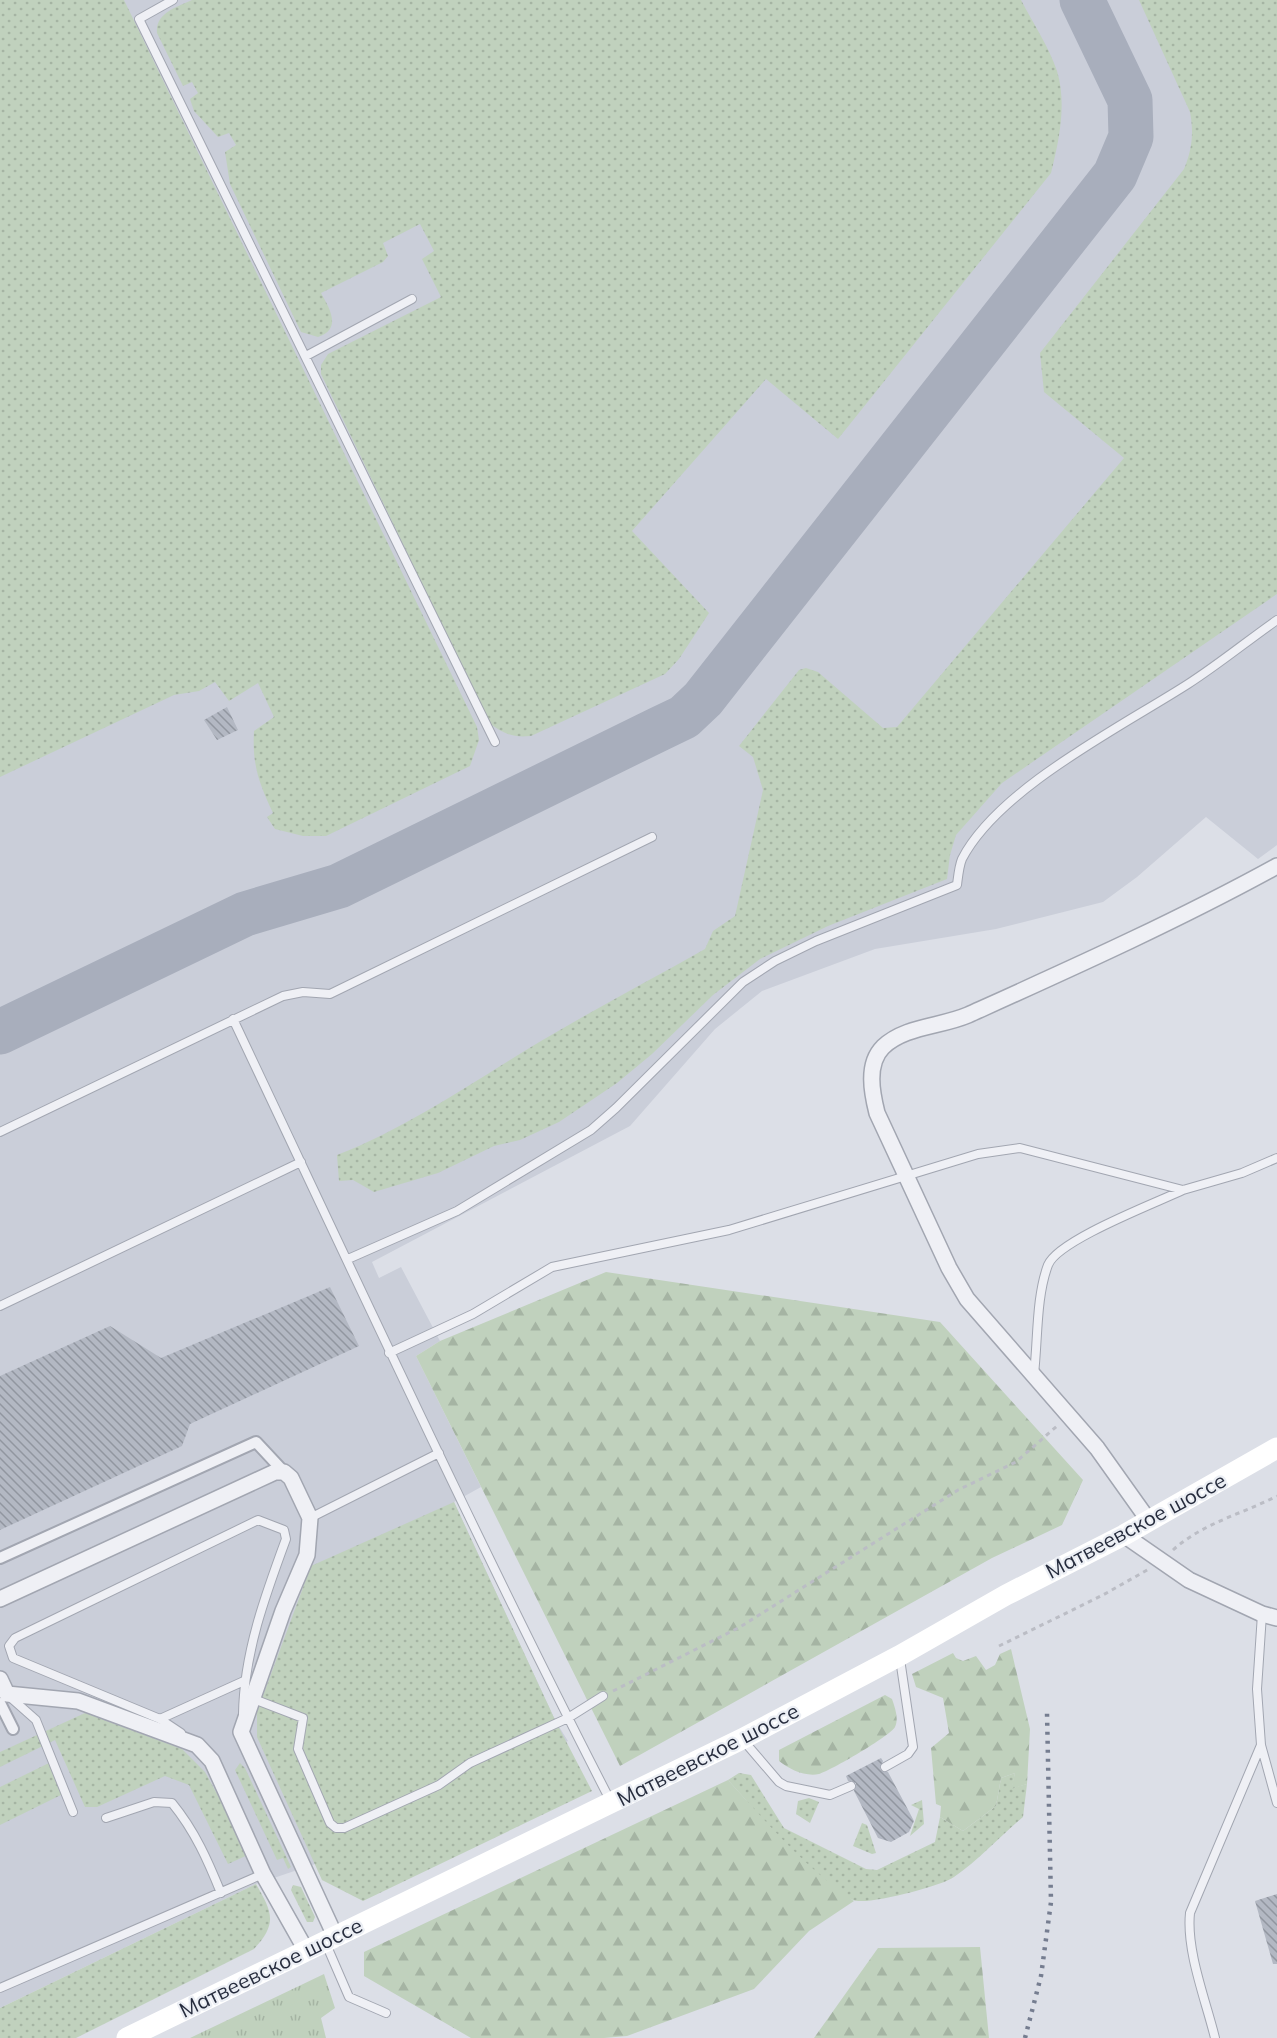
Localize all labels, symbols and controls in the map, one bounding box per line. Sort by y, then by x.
street label: Матвеевское шоссе [1041,1467,1230,1584]
street label: Матвеевское шоссе [612,1697,803,1811]
street label: Матвеевское шоссе [175,1911,366,2023]

